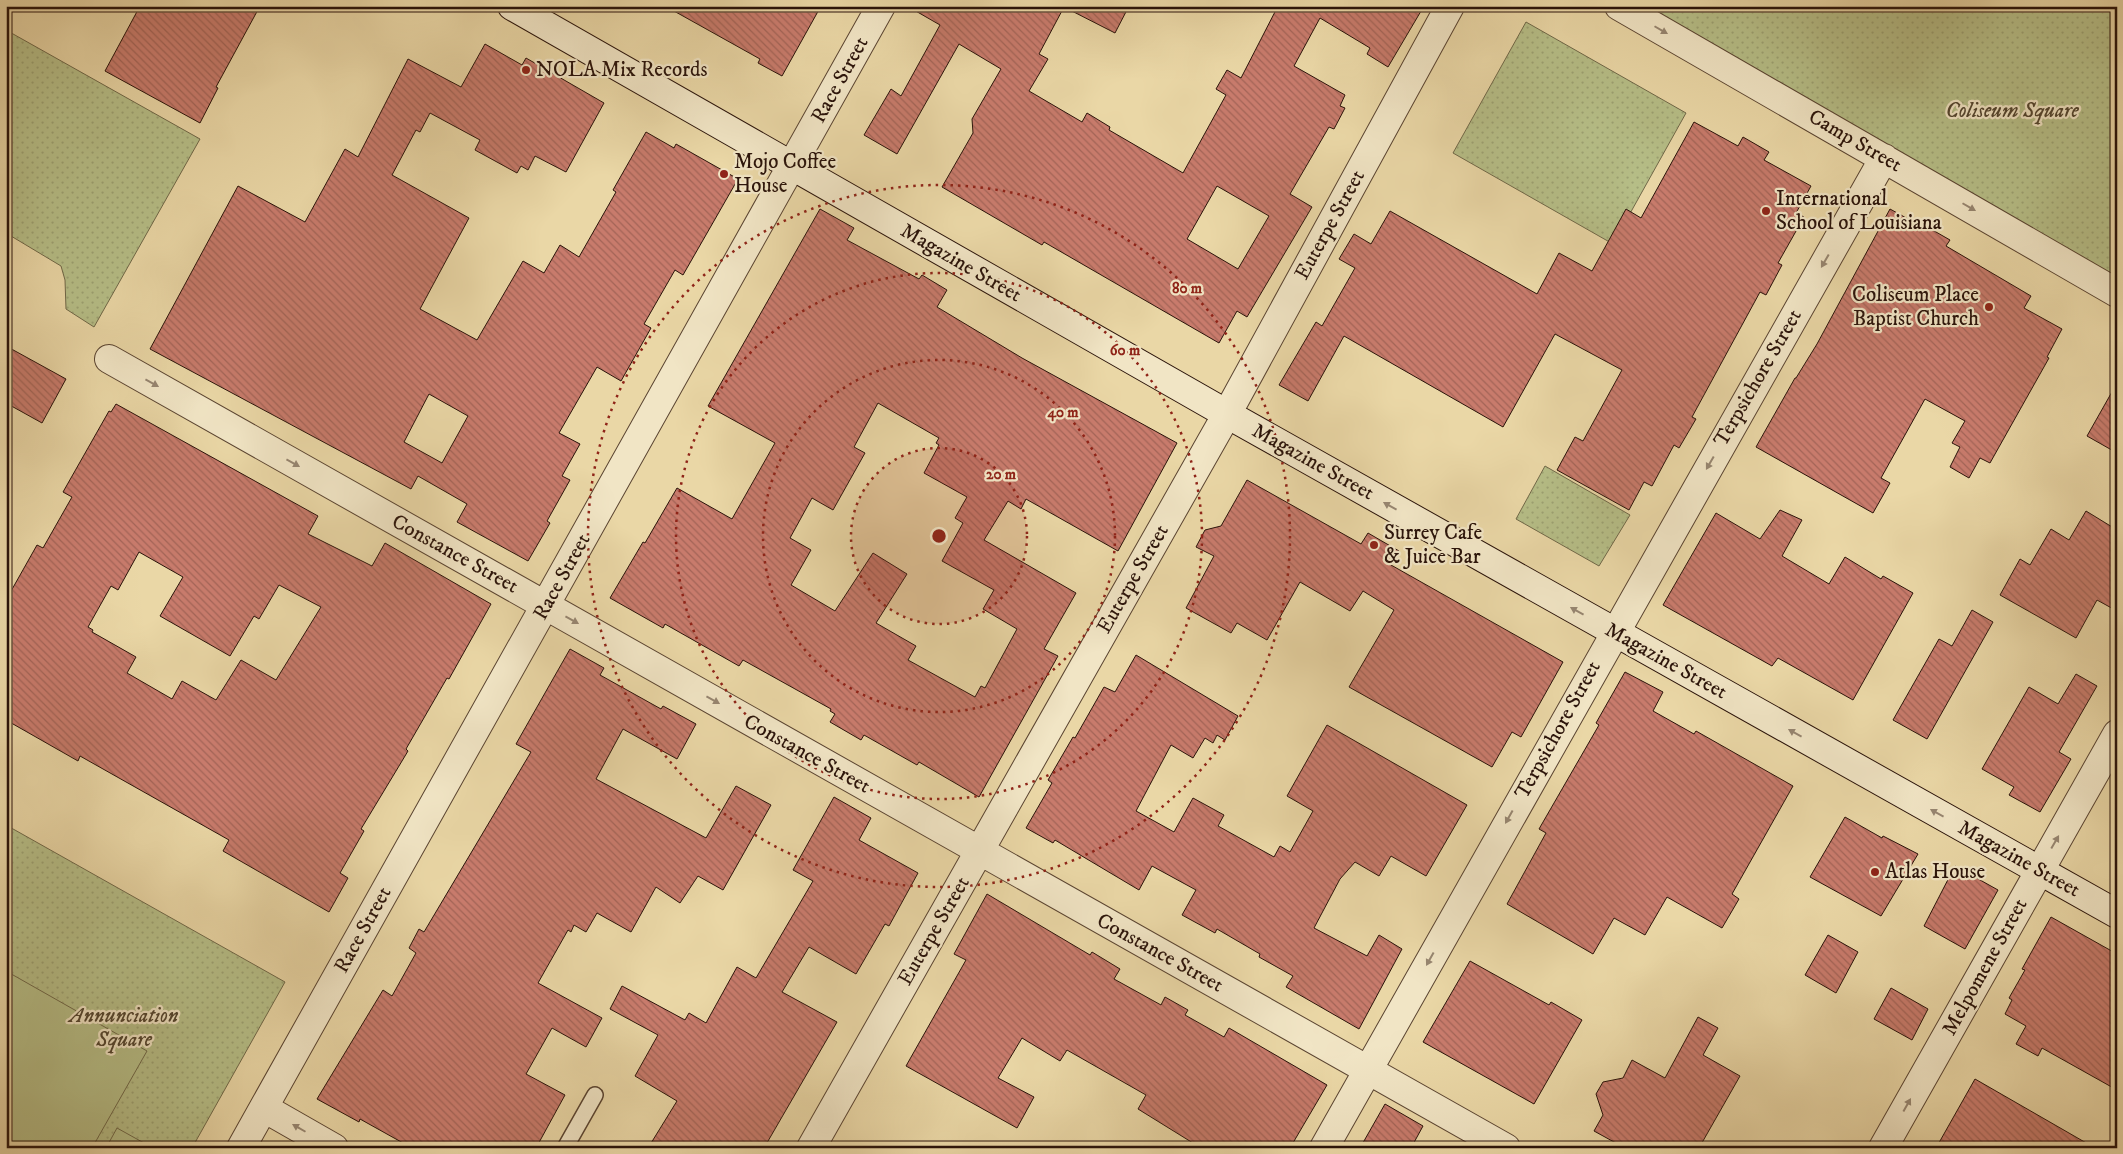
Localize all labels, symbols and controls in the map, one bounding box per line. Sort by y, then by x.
one-way arrow [1655,26,1668,35]
street label: Race Street [806,32,874,128]
place label: NOLA Mix Records [536,57,707,83]
marker: NOLA Mix Records [520,64,532,76]
park label: Coliseum Square [1945,98,2079,125]
street label: Camp Street [1804,104,1906,178]
place label: Mojo Coffee House [734,149,836,199]
street label: Euterpe Street [1289,165,1371,285]
marker: Mojo Coffee House [718,168,730,180]
place label: International School of Louisiana [1776,186,1942,236]
one-way arrow [1962,203,1977,211]
marker: International School of Louisiana [1760,205,1772,217]
street label: Magazine Street [896,218,1026,308]
one-way arrow [1821,254,1830,267]
text: 80 m [1172,279,1203,298]
place label: Coliseum Place Baptist Church [1852,282,1979,332]
marker: Coliseum Place Baptist Church [1983,301,1995,313]
street label: Terpsichore Street [1708,305,1808,451]
text: 60 m [1110,341,1141,360]
one-way arrow [145,379,159,387]
text: 40 m [1046,403,1079,422]
street label: Magazine Street [1247,418,1379,506]
one-way arrow [1706,455,1714,470]
one-way arrow [286,459,301,467]
text: 20 m [986,465,1017,484]
one-way arrow [1383,501,1396,510]
street label: Constance Street [387,509,523,600]
street label: Euterpe Street [1091,520,1175,638]
place label: Surrey Cafe & Juice Bar [1384,520,1482,570]
centre of rings [930,527,948,545]
street label: Race Street [528,529,596,625]
marker: Surrey Cafe & Juice Bar [1368,539,1380,551]
one-way arrow [1570,607,1584,616]
one-way arrow [565,616,579,625]
street label: Magazine Street [1600,617,1732,705]
street label: Terpsichore Street [1509,656,1607,804]
one-way arrow [707,696,720,705]
street label: Constance Street [739,709,875,800]
one-way arrow [1789,729,1802,738]
one-way arrow [1930,809,1944,817]
one-way arrow [1505,811,1514,824]
street label: Magazine Street [1953,815,2085,903]
one-way arrow [2051,835,2060,848]
place label: Atlas House [1885,859,1986,885]
marker: Atlas House [1869,866,1881,878]
street label: Euterpe Street [892,872,976,990]
street label: Race Street [329,882,397,978]
street label: Melpomene Street [1937,894,2034,1040]
street label: Constance Street [1092,908,1228,999]
one-way arrow [1425,952,1434,966]
park label: Annunciation Square [68,1003,179,1054]
one-way arrow [1903,1098,1911,1113]
one-way arrow [292,1123,305,1132]

